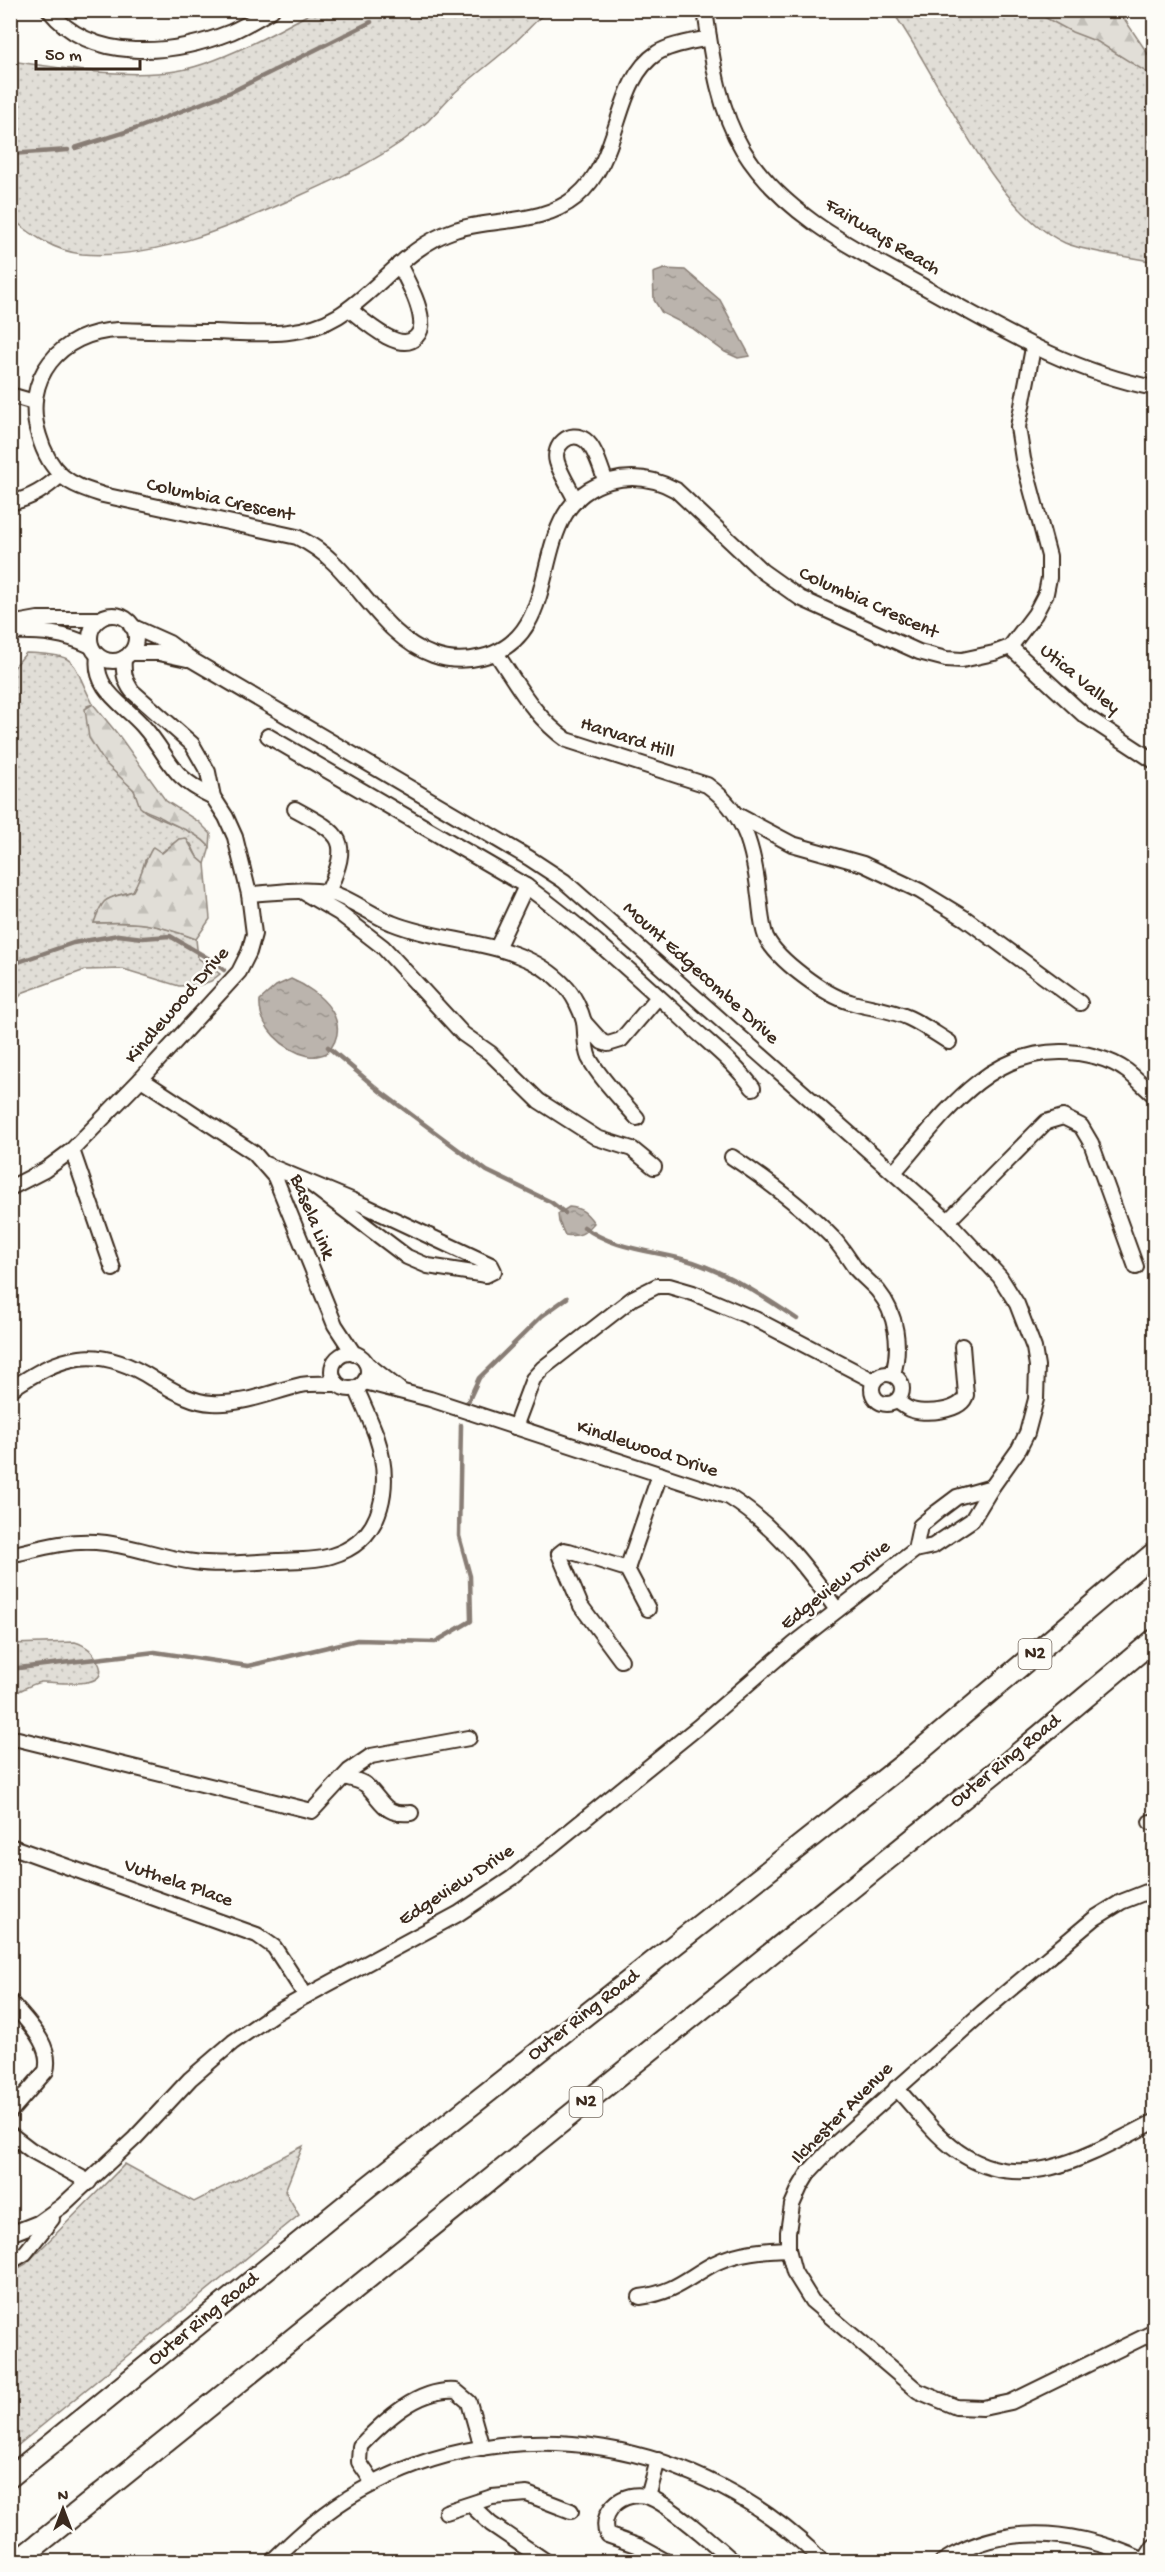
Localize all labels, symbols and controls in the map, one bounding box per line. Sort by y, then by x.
scale bar [36,33,140,71]
text: 50 m [45,46,82,67]
street label: Fairways Reach [819,194,944,282]
street label: Columbia Crescent [144,474,298,528]
street label: Columbia Crescent [795,563,943,646]
street label: Utica Valley [1034,640,1124,720]
street label: Harvard Hill [577,713,677,765]
street label: Mount Edgecombe Drive [617,898,783,1051]
street label: Kindlewood Drive [121,942,236,1069]
street label: Basela Link [283,1170,339,1265]
street label: Kindlewood Drive [573,1416,721,1484]
street label: Edgeview Drive [776,1536,896,1636]
road number: N2 [1018,1639,1052,1669]
street label: Outer Ring Road [946,1709,1068,1814]
street label: Edgeview Drive [395,1840,520,1932]
street label: Vuthela Place [120,1854,236,1914]
street label: Outer Ring Road [523,1964,646,2067]
street label: Ilchester Avenue [787,2058,899,2170]
road number: N2 [570,2087,602,2117]
street label: Outer Ring Road [144,2267,266,2372]
north arrow [33,2479,93,2539]
text: N [58,2488,69,2507]

